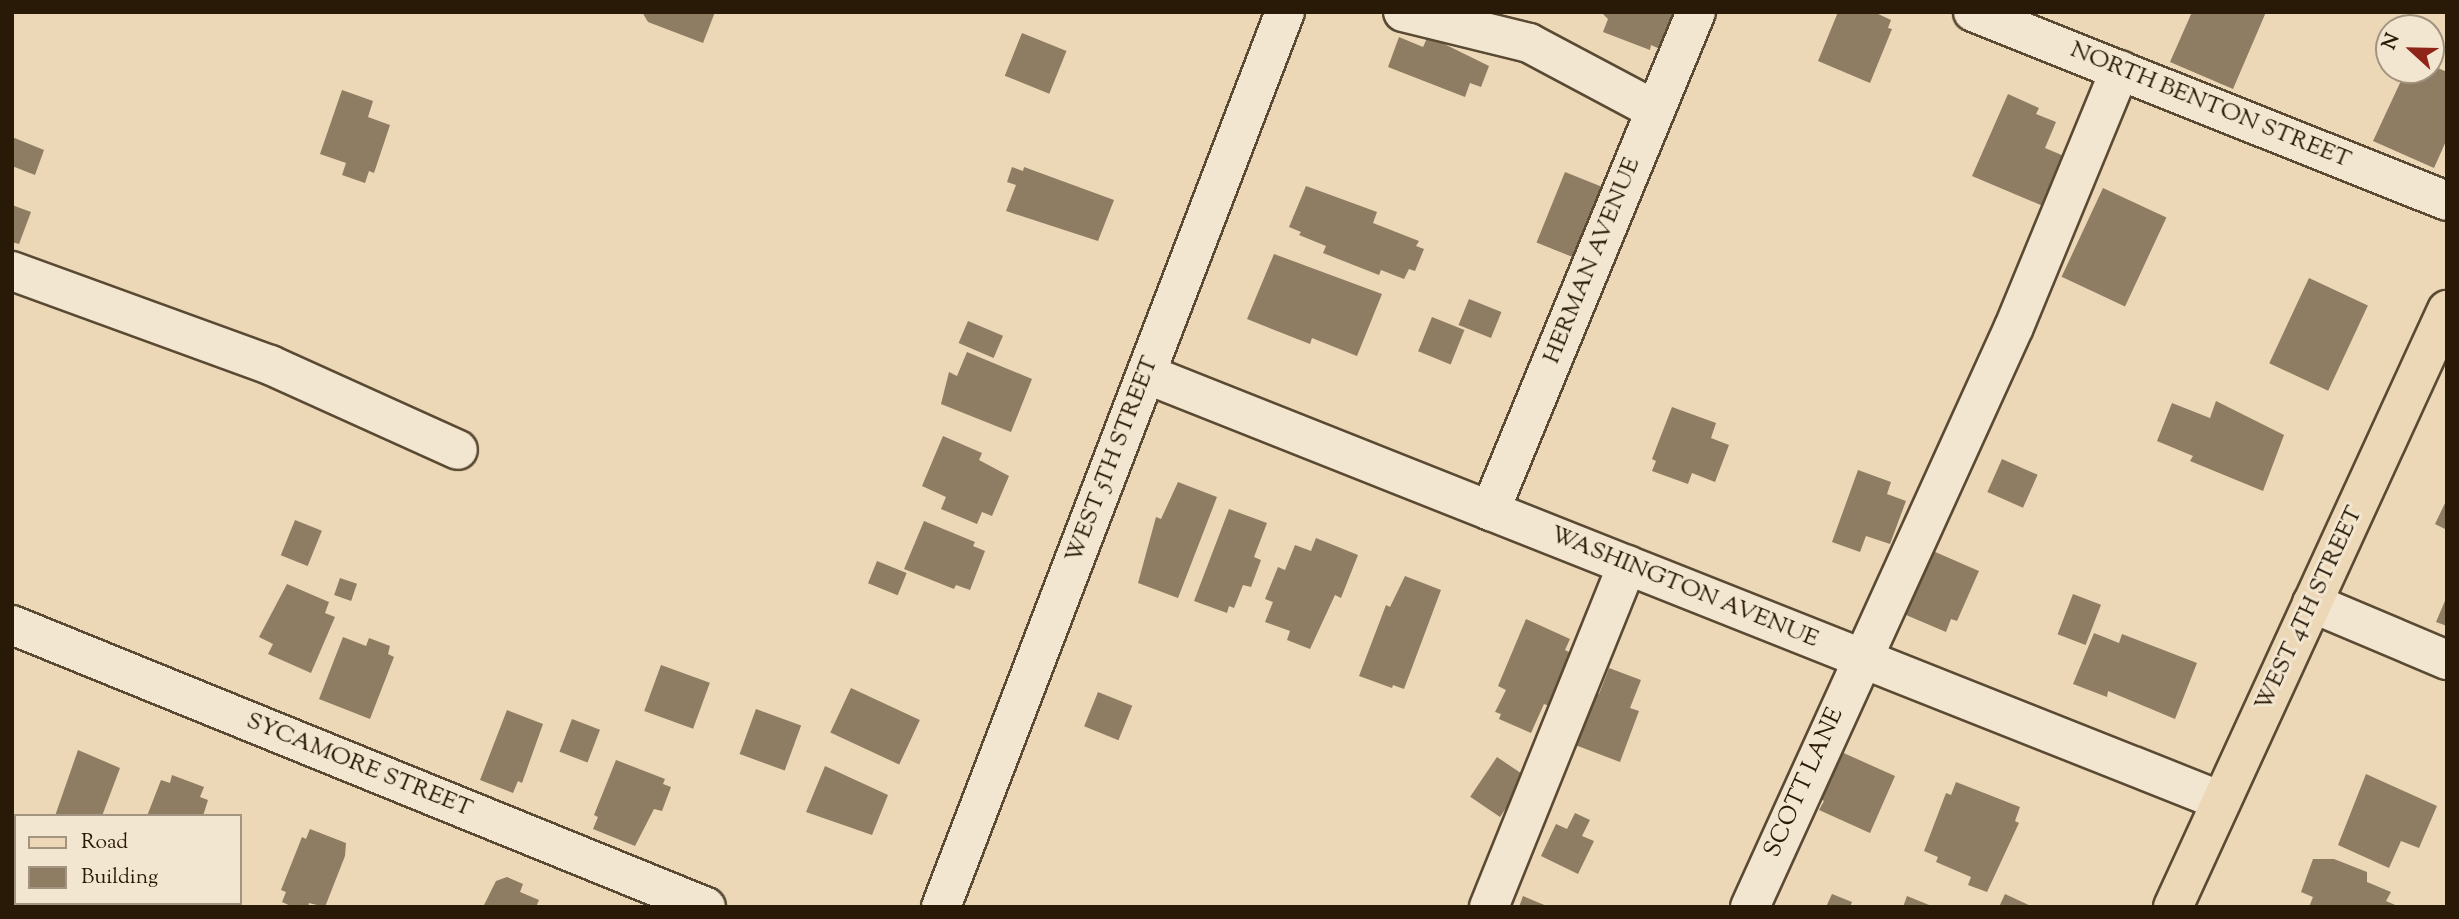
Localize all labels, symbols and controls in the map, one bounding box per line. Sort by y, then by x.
north arrow [2375,14,2445,84]
text: N [2377,30,2407,54]
street label: NORTH BENTON STREET [2066,36,2354,176]
street label: HERMAN AVENUE [1538,154,1648,368]
street label: WEST 5TH STREET [1060,353,1166,567]
street label: WEST 4TH STREET [2250,502,2370,716]
street label: WASHINGTON AVENUE [1546,521,1822,655]
street label: SCOTT LANE [1759,704,1851,862]
street label: SYCAMORE STREET [242,707,476,825]
legend [14,814,242,905]
text: Road [81,828,128,858]
text: Building [81,863,158,893]

